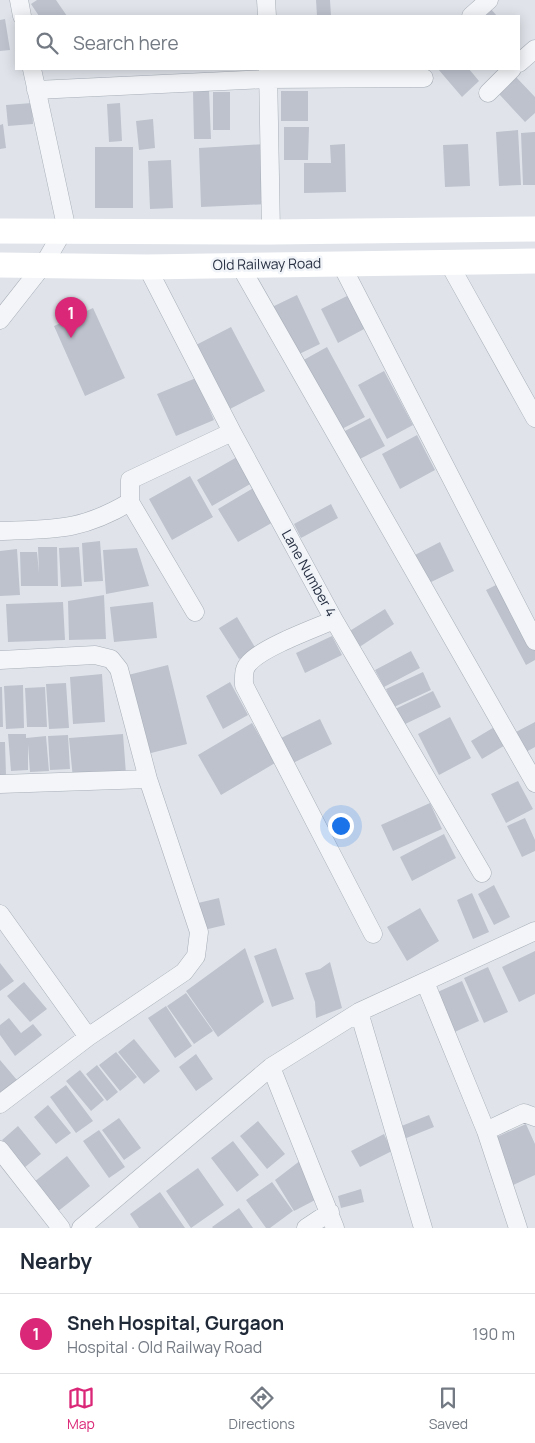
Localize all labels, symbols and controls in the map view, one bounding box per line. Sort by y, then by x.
search box [15,15,520,70]
icon: search [33,29,61,57]
text: Search here [73,30,179,56]
street label: Old Railway Road [212,253,321,274]
pin: 1 [55,297,87,338]
street label: Lane Number 4 [278,526,341,620]
your location [328,813,354,839]
text: Nearby [20,1247,92,1275]
text: Sneh Hospital, Gurgaon [67,1310,284,1336]
text: 1 [32,1323,40,1345]
text: 190 m [472,1323,515,1345]
text: Hospital · Old Railway Road [67,1336,262,1358]
tab: Map [67,1384,95,1433]
tab: Directions [229,1384,295,1433]
tab: Saved [429,1384,468,1433]

